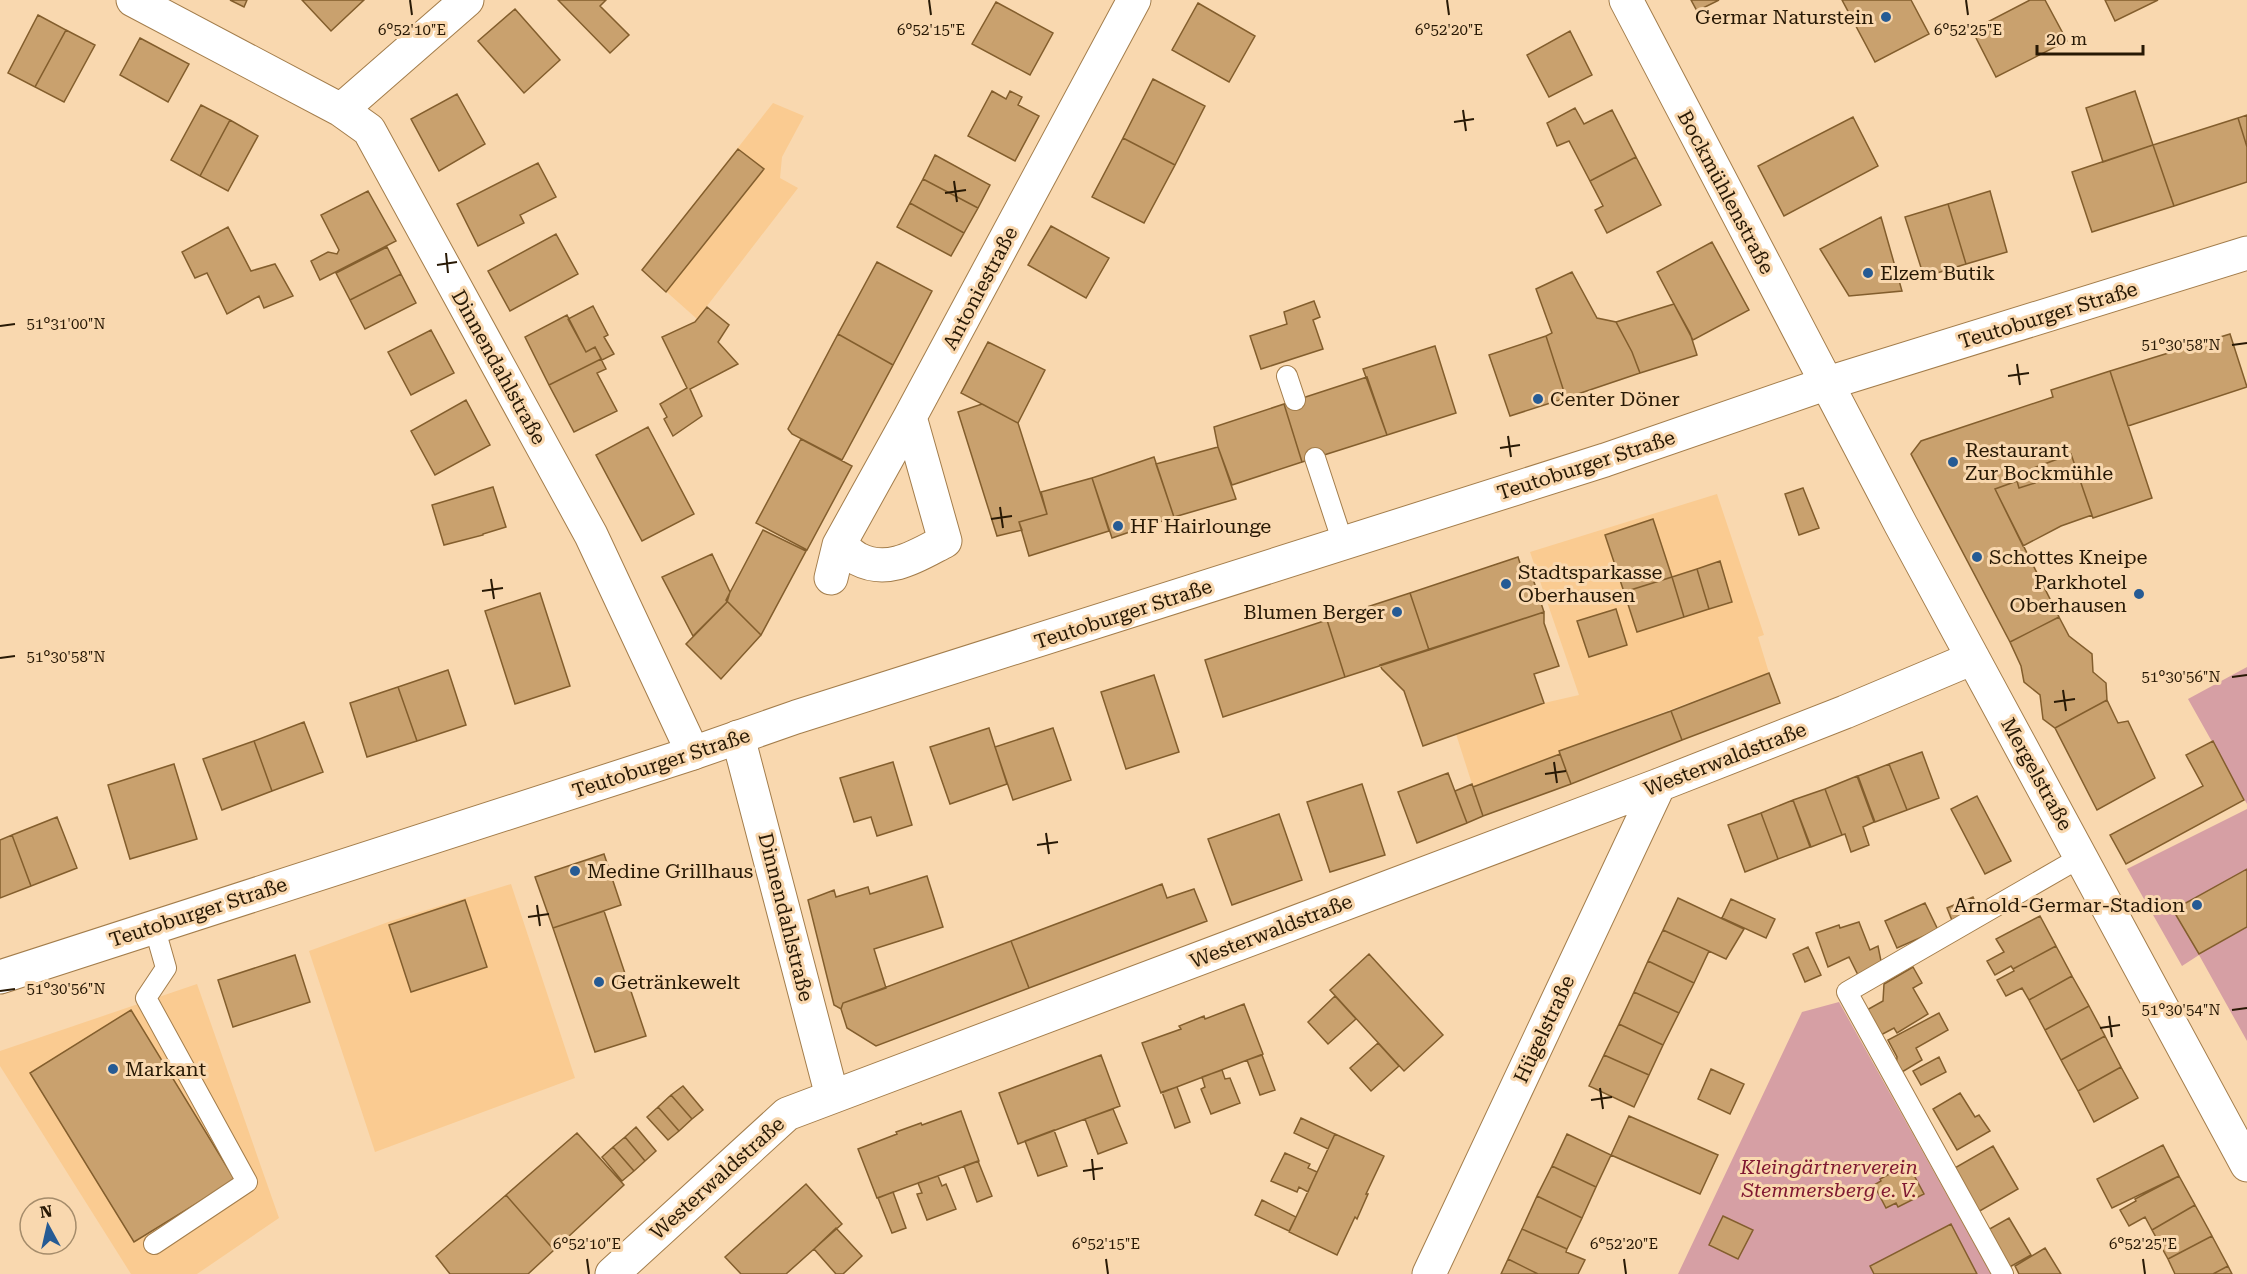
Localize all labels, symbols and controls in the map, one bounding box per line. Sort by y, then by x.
place label: Germar Naturstein [1695,5,1874,29]
marker: Germar Naturstein [1879,10,1893,24]
scale bar [2037,18,2144,56]
text: 6°52'10"E [378,21,446,39]
text: 6°52'15"E [897,21,965,39]
text: 6°52'20"E [1415,21,1483,39]
text: 6°52'25"E [1934,21,2002,39]
text: 20 m [2046,28,2087,49]
street label: Bockmühlenstraße [1673,106,1779,278]
street label: Antoniestraße [937,222,1023,354]
place label: Elzem Butik [1880,261,1995,285]
marker: Elzem Butik [1861,266,1875,280]
street label: Teutoburger Straße [1956,276,2140,354]
street label: Dinnendahlstraße [447,285,552,449]
text: 51°31'00"N [26,315,106,333]
text: 51°30'58"N [2141,336,2221,354]
place label: Center Döner [1550,387,1680,411]
marker: Center Döner [1531,392,1545,406]
street label: Teutoburger Straße [1494,425,1678,505]
place label: Restaurant Zur Bockmühle [1965,438,2113,485]
marker: Restaurant Zur Bockmühle [1946,455,1960,469]
place label: HF Hairlounge [1130,514,1271,538]
marker: HF Hairlounge [1111,519,1125,533]
place label: Schottes Kneipe [1989,545,2147,569]
marker: Schottes Kneipe [1970,550,1984,564]
place label: Stadtsparkasse Oberhausen [1518,560,1663,607]
place label: Parkhotel Oberhausen [2010,570,2127,617]
street label: Teutoburger Straße [1031,574,1215,654]
marker: Stadtsparkasse Oberhausen [1499,577,1513,591]
marker: Parkhotel Oberhausen [2132,587,2146,601]
place label: Blumen Berger [1243,600,1385,624]
marker: Blumen Berger [1390,605,1404,619]
text: 51°30'58"N [26,648,106,666]
text: 51°30'56"N [2141,668,2221,686]
street label: Mergelstraße [1996,714,2078,834]
street label: Westerwaldstraße [1640,717,1810,801]
street label: Teutoburger Straße [569,723,753,803]
street label: Dinnendahlstraße [753,830,819,1004]
place label: Medine Grillhaus [587,859,753,883]
marker: Medine Grillhaus [568,864,582,878]
street label: Teutoburger Straße [106,872,290,952]
street label: Westerwaldstraße [1186,889,1356,973]
place label: Arnold-Germar-Stadion [1954,893,2185,917]
marker: Arnold-Germar-Stadion [2190,898,2204,912]
place label: Getränkewelt [611,970,741,994]
street label: Hügelstraße [1509,971,1579,1087]
marker: Getränkewelt [592,975,606,989]
text: 51°30'56"N [26,980,106,998]
text: 51°30'54"N [2141,1001,2221,1019]
place label: Markant [125,1057,207,1081]
marker: Markant [106,1062,120,1076]
street label: Westerwaldstraße [645,1111,789,1245]
park label: Kleingärtnerverein Stemmersberg e. V. [1739,1155,1918,1202]
north arrow [18,1196,78,1256]
text: N [39,1201,53,1222]
text: 6°52'10"E [553,1235,621,1253]
text: 6°52'15"E [1072,1235,1140,1253]
text: 6°52'20"E [1590,1235,1658,1253]
text: 6°52'25"E [2109,1235,2177,1253]

